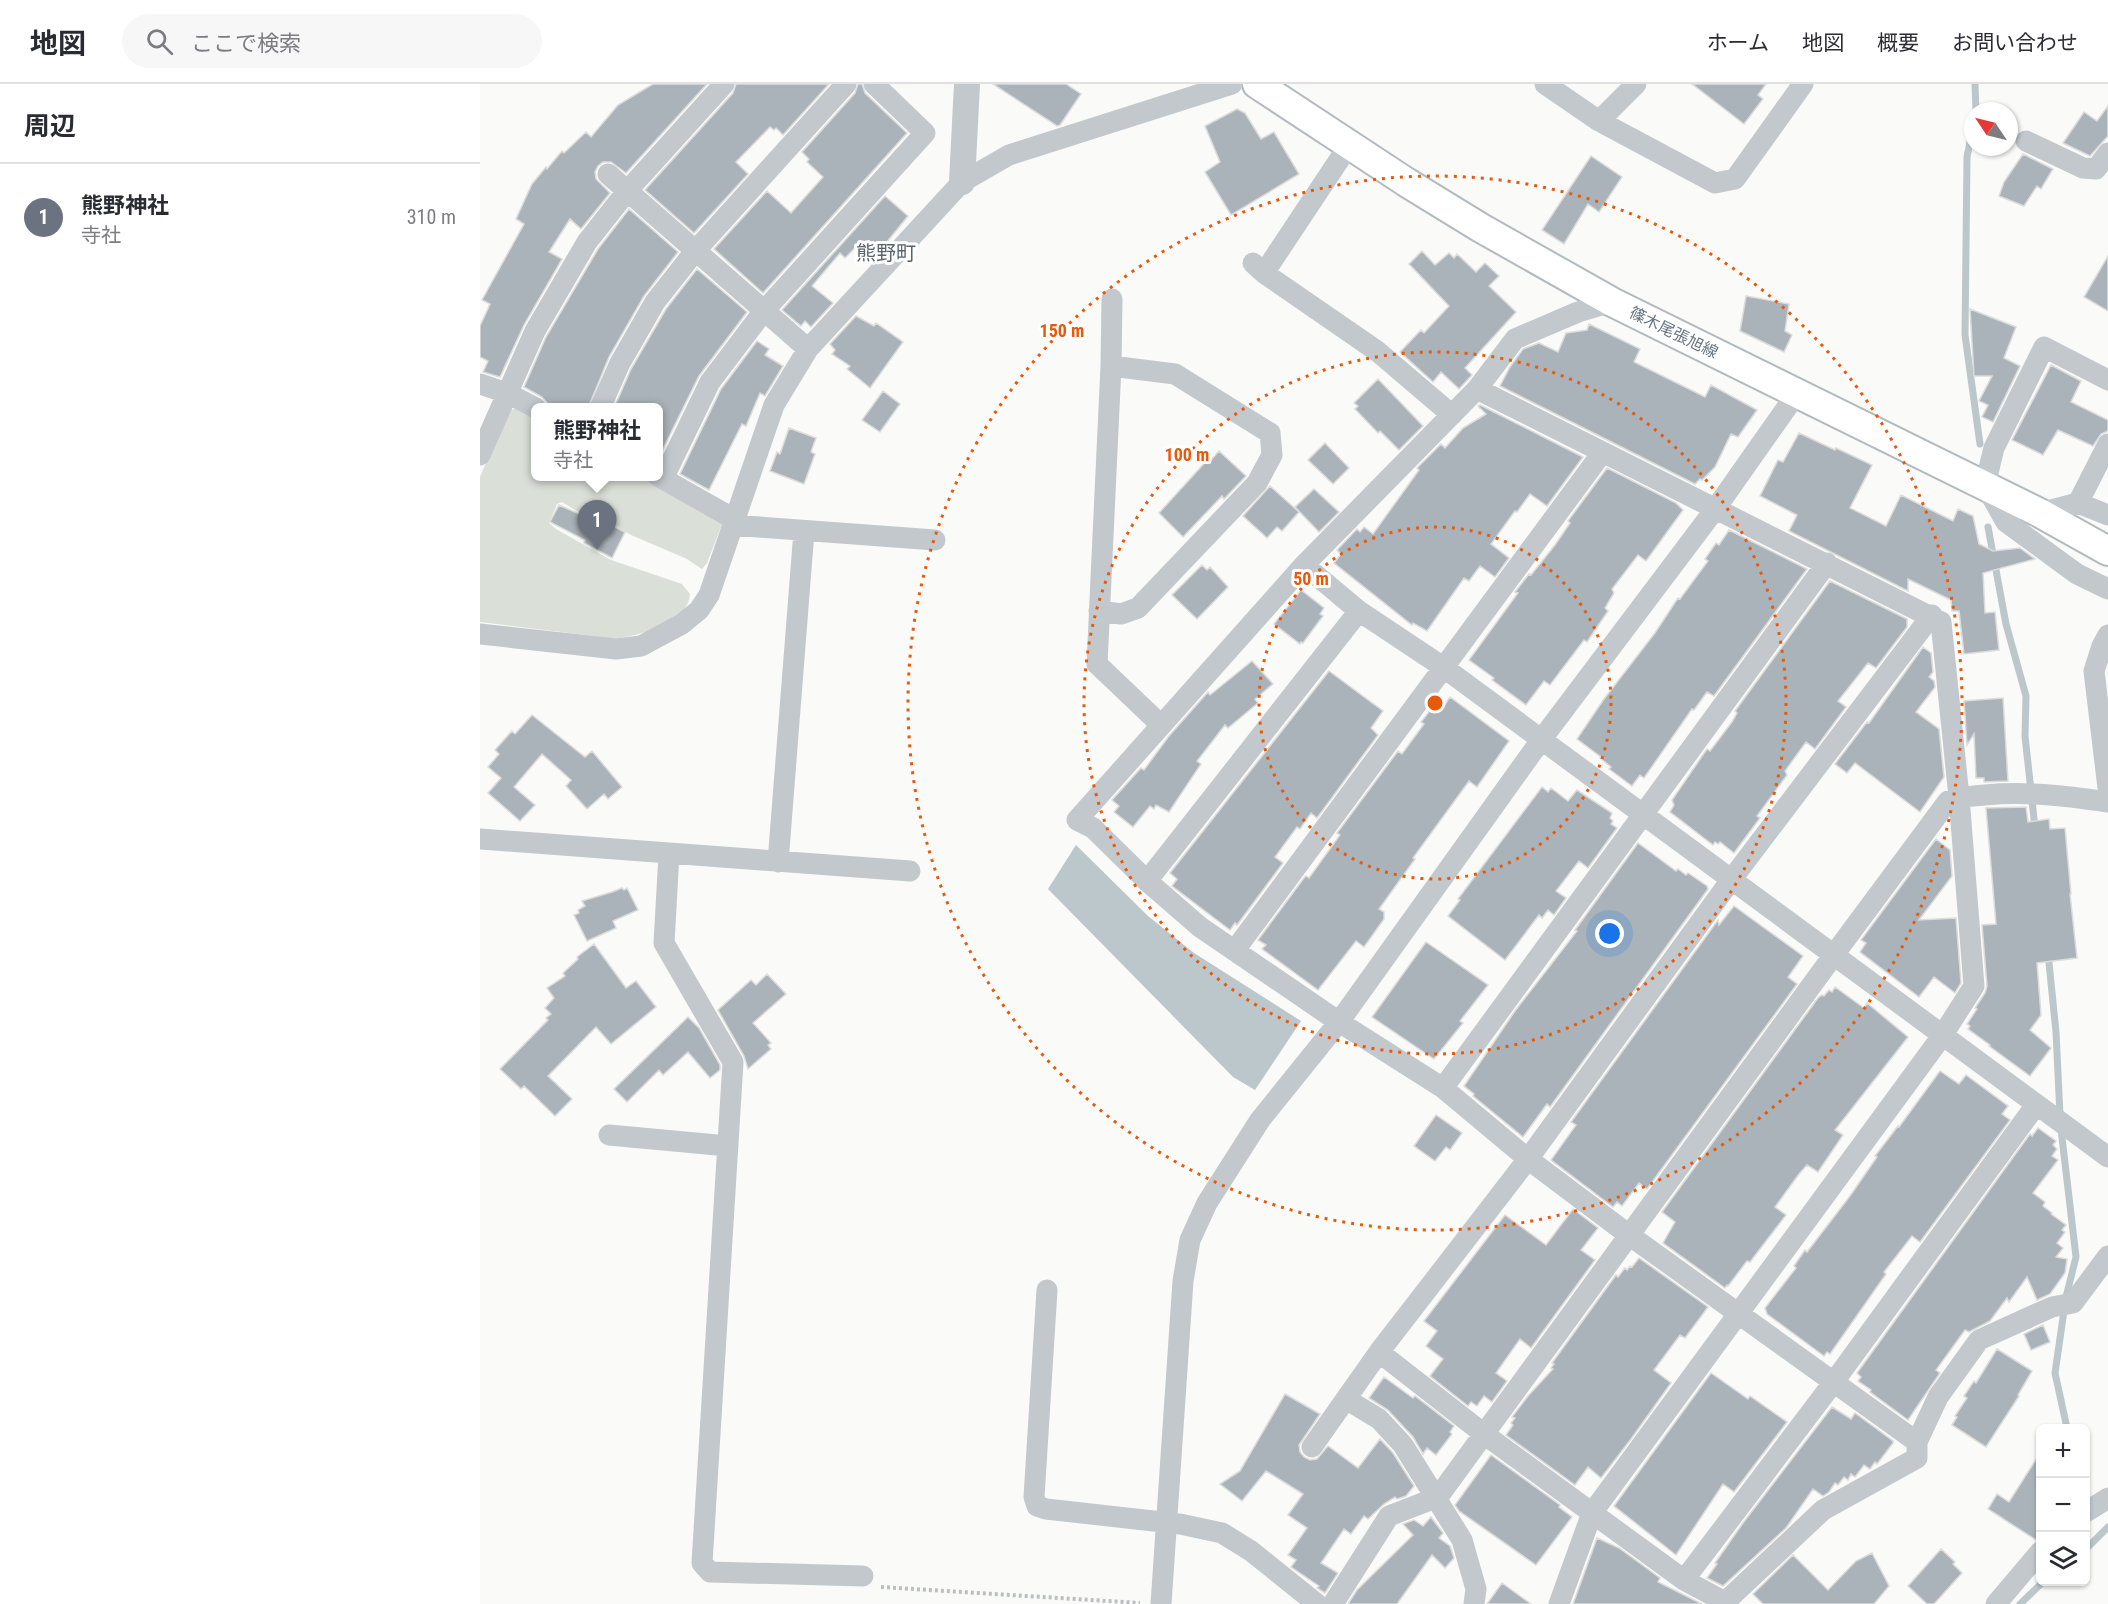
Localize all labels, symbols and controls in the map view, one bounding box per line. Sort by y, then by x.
search box [122,14,542,68]
icon: search [143,25,176,58]
text: 地図 [30,27,86,60]
text: ここで検索 [191,31,301,56]
text: ホーム [1707,31,1769,55]
text: 地図 [1802,31,1844,55]
text: 概要 [1877,31,1919,55]
text: お問い合わせ [1952,31,2078,55]
north arrow [1964,102,2018,156]
text: 周辺 [24,111,76,141]
text: 熊野神社 [81,193,169,218]
text: 1 [38,205,49,229]
text: 310 m [407,205,456,229]
text: 寺社 [81,223,121,247]
district label: 熊野町 [856,241,916,265]
street label: 篠木尾張旭線 [1626,303,1721,362]
text: 150 m [1040,320,1084,341]
popup [531,403,663,481]
text: 熊野神社 [553,418,641,443]
text: 100 m [1165,444,1209,465]
text: 寺社 [553,448,593,472]
pin: 1 [578,500,616,550]
text: 50 m [1293,568,1329,589]
centre of rings [1425,693,1445,713]
your location [1595,919,1624,948]
map controls [2036,1424,2090,1586]
button: + [2036,1424,2090,1478]
button: − [2036,1478,2090,1532]
button: layers [2036,1532,2090,1586]

